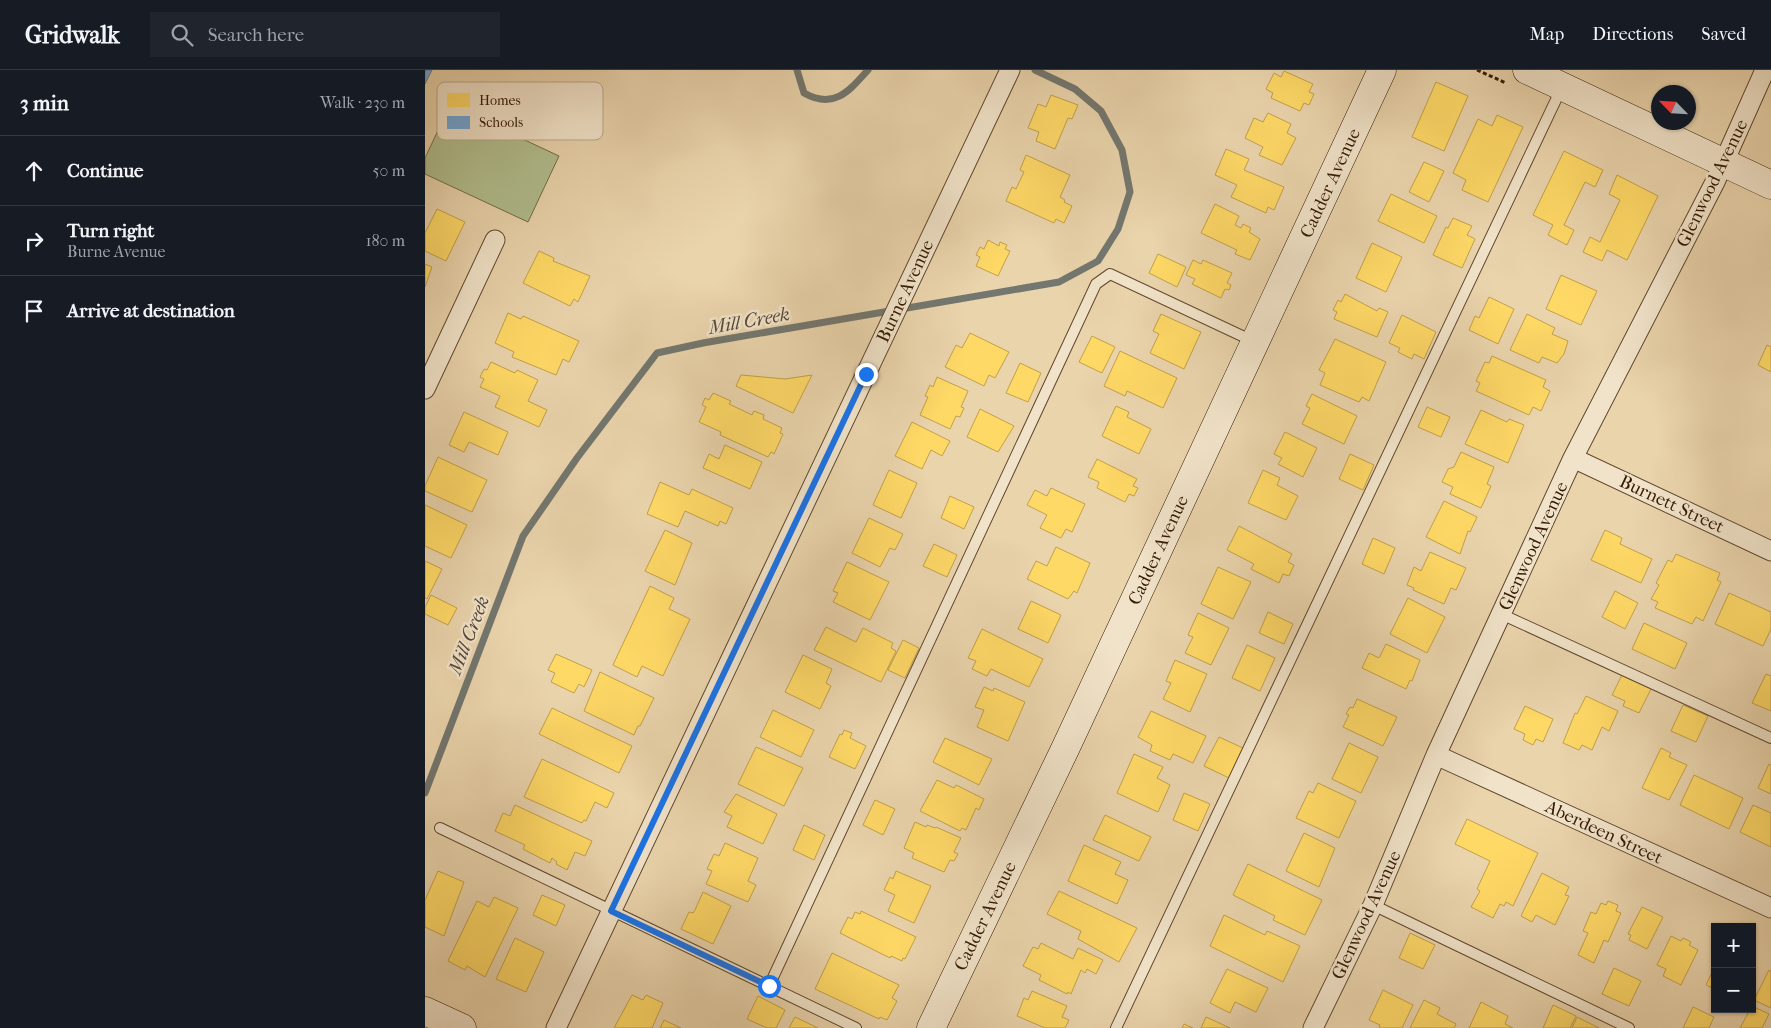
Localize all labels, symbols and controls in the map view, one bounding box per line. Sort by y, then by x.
search box [150,12,500,57]
text: Gridwalk [25,21,120,49]
icon: search [168,21,196,49]
text: Search here [208,24,304,46]
text: Map [1530,24,1564,45]
text: Directions [1592,24,1673,45]
text: Saved [1701,24,1746,45]
legend [437,82,603,140]
north arrow [1651,85,1696,130]
text: 3 min [20,91,69,115]
text: Homes [479,92,521,109]
text: Walk · 230 m [320,93,405,112]
text: Schools [479,114,523,131]
street label: Glenwood Avenue [1672,116,1753,251]
street label: Cadder Avenue [1296,125,1365,241]
icon: ahead [20,157,48,185]
text: Continue [67,160,143,182]
text: 50 m [373,161,405,180]
text: Turn right [67,220,154,242]
icon: right [20,227,48,255]
text: 180 m [366,231,405,250]
street label: Burne Avenue [873,236,938,346]
text: Burne Avenue [67,242,165,261]
icon: arrive [20,297,48,325]
text: Arrive at destination [67,300,235,322]
water label: Mill Creek [705,303,792,339]
route end [855,363,878,386]
street label: Burnett Street [1616,471,1728,538]
street label: Glenwood Avenue [1494,478,1573,614]
street label: Cadder Avenue [1124,492,1193,608]
water label: Mill Creek [443,593,494,680]
street label: Aberdeen Street [1541,796,1666,869]
street label: Glenwood Avenue [1327,847,1406,983]
street label: Cadder Avenue [950,858,1021,974]
map controls [1711,923,1756,1013]
button: + [1711,923,1756,968]
button: − [1711,968,1756,1013]
route start [758,975,781,998]

